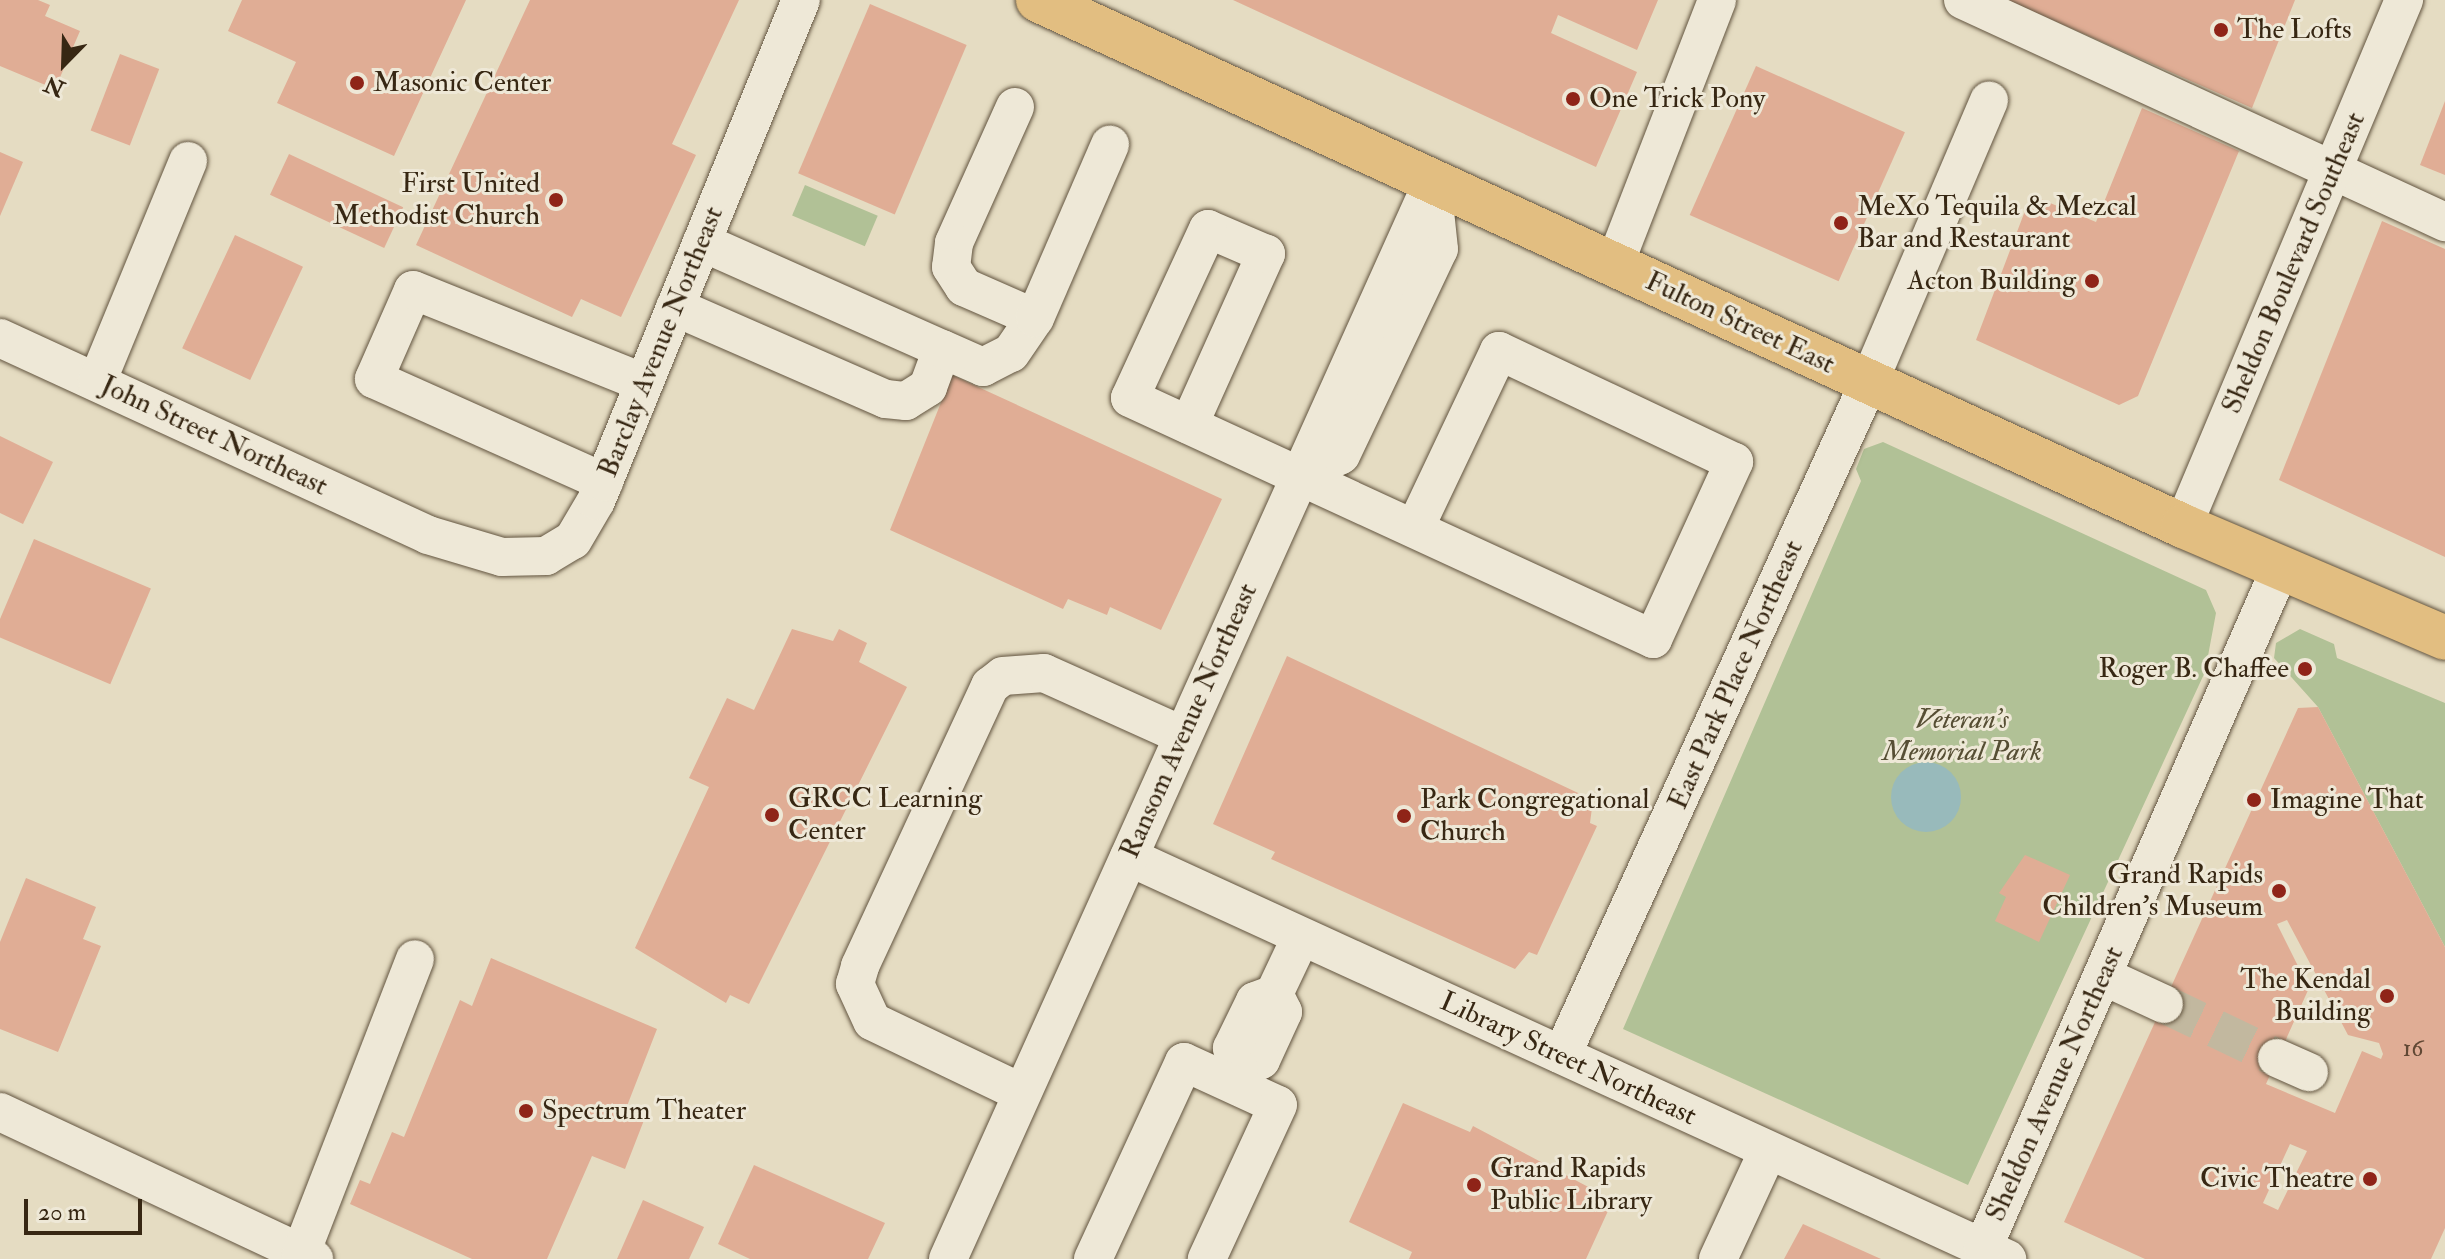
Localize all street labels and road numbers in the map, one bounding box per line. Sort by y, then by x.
street label: Sheldon Boulevard Southeast [2215,107,2373,419]
street label: Barclay Avenue Northeast [591,202,731,482]
street label: Fulton Street East [1640,264,1840,382]
street label: John Street Northeast [95,369,333,503]
street label: East Park Place Northeast [1661,535,1811,815]
street label: Ransom Avenue Northeast [1113,578,1265,864]
street label: Sheldon Avenue Northeast [1979,941,2131,1227]
street label: Library Street Northeast [1434,985,1702,1133]

